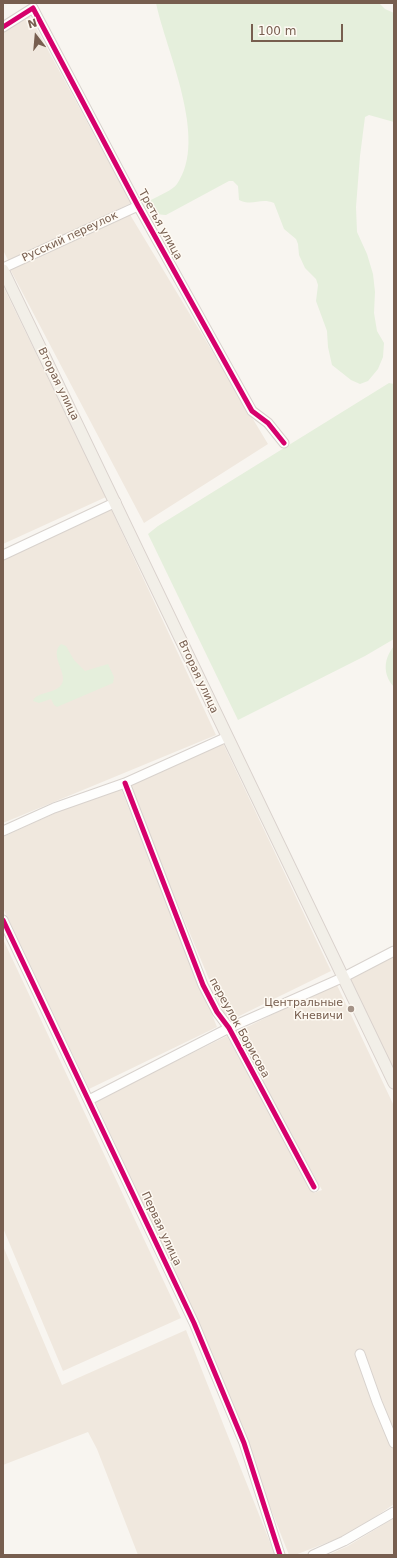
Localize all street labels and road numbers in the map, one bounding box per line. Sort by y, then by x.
street label: Третья улица [135,188,185,262]
street label: Русский переулок [20,209,120,265]
street label: Вторая улица [35,345,81,423]
street label: Вторая улица [175,638,221,716]
street label: переулок Борисова [206,976,272,1080]
street label: Первая улица [138,1190,184,1268]

